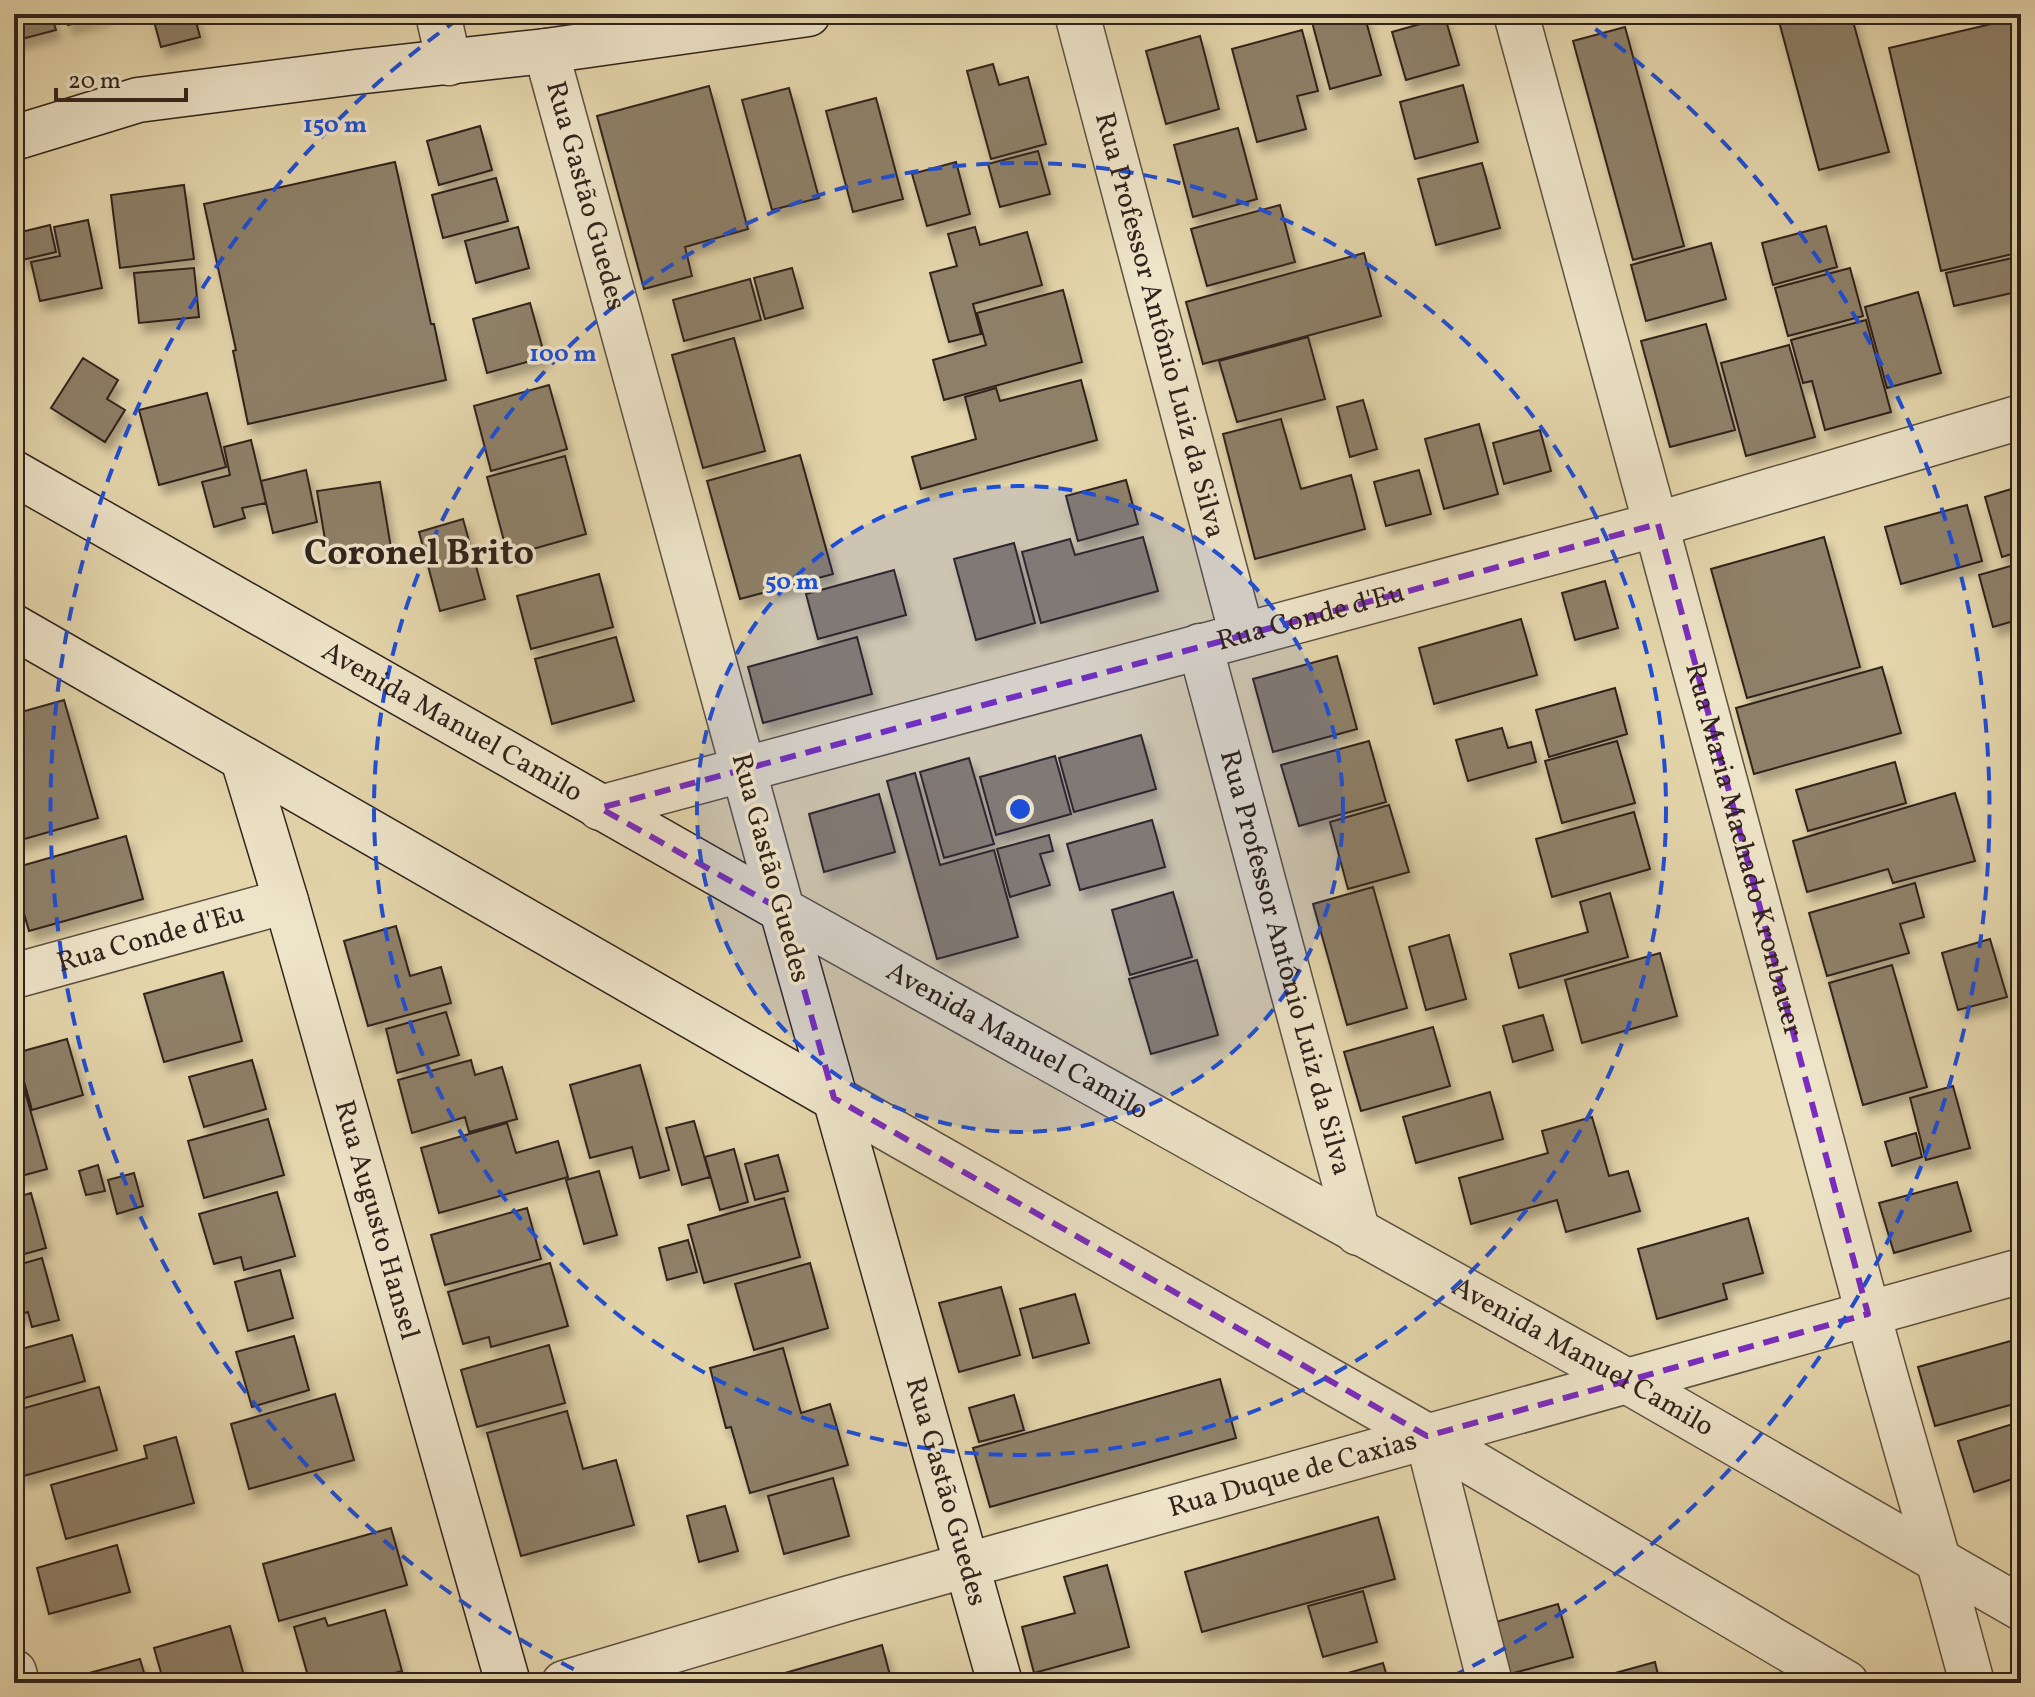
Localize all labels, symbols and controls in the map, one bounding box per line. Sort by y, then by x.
scale bar [56,52,186,102]
text: 20 m [68,65,121,99]
street label: Rua Gastão Guedes [536,77,636,315]
street label: Rua Professor Antônio Luiz da Silva [1084,108,1235,542]
text: 150 m [303,109,367,143]
text: 100 m [529,338,597,372]
district label: Coronel Brito [304,530,534,580]
text: 50 m [765,566,819,600]
street label: Rua Conde d'Eu [1213,573,1409,661]
street label: Avenida Manuel Camilo [314,632,590,812]
street label: Rua Maria Machado Kronbauer [1675,658,1813,1041]
street label: Rua Professor Antônio Luiz da Silva [1209,746,1361,1180]
street label: Rua Gastão Guedes [721,749,819,987]
centre of rings [1006,795,1034,823]
street label: Rua Conde d'Eu [53,894,249,983]
street label: Avenida Manuel Camilo [879,952,1155,1130]
street label: Rua Augusto Hansel [324,1096,429,1344]
street label: Avenida Manuel Camilo [1445,1268,1721,1447]
street label: Rua Gastão Guedes [895,1373,997,1610]
street label: Rua Duque de Caxias [1164,1421,1421,1528]

